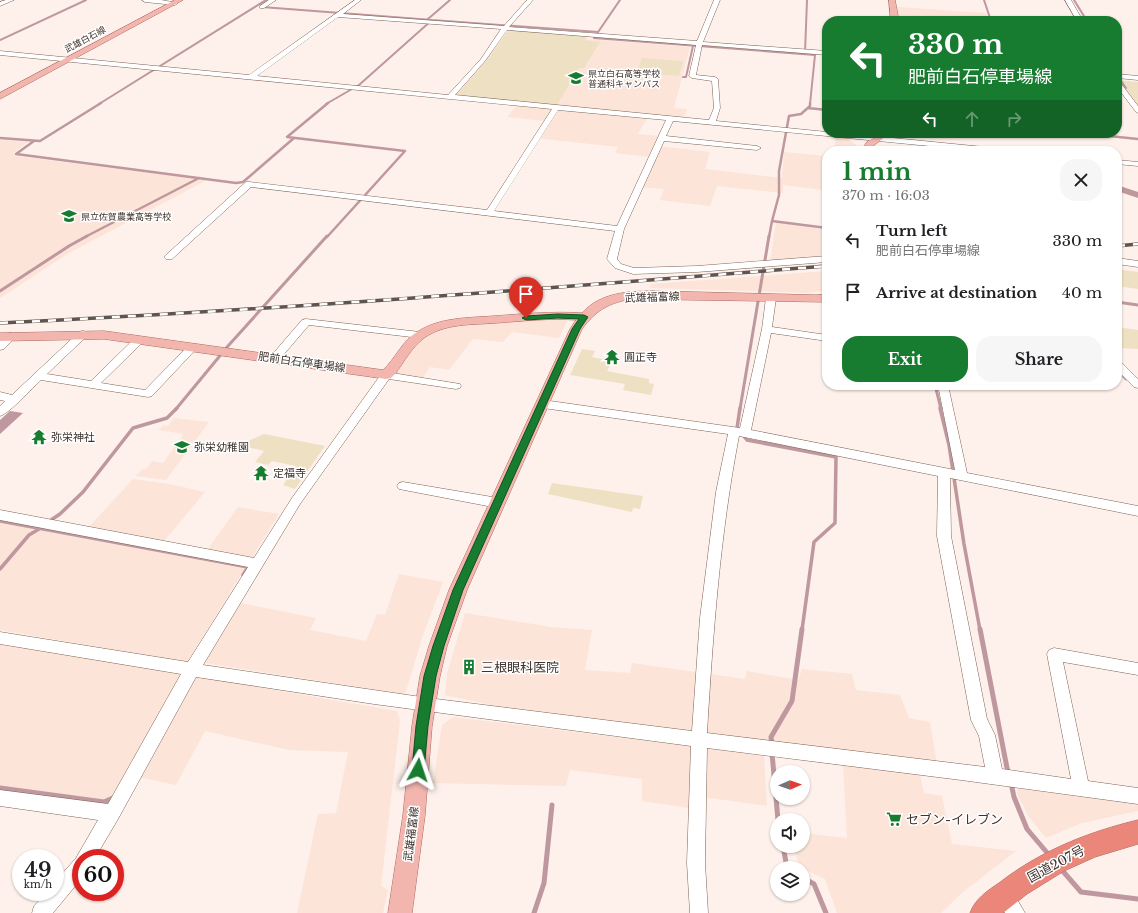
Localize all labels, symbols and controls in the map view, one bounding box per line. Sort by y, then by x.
street label: 武雄白石線 [63,23,108,54]
text: 330 m [908,27,1003,62]
icon: left [842,32,894,84]
text: 肥前白石停車場線 [908,66,1052,88]
place label: 県立白石高等学校 普通科キャンパス [588,68,660,89]
school or university icon: 県立白石高等学校 普通科キャンパス [567,69,585,87]
icon: left [919,108,941,130]
icon: ahead [961,108,983,130]
icon: right [1003,108,1025,130]
text: 1 min [842,157,912,186]
button: close [1060,159,1102,201]
text: 370 m · 16:03 [842,187,930,204]
school or university icon: 県立佐賀農業高等学校 [60,207,78,225]
place label: 県立佐賀農業高等学校 [81,211,171,222]
text: Turn left [876,221,947,240]
icon: left [842,229,864,251]
text: 330 m [1052,231,1102,250]
text: 肥前白石停車場線 [876,242,980,259]
pin [509,277,543,318]
icon: arrive [842,281,864,303]
icon: arrive [515,283,537,305]
text: Arrive at destination [876,283,1037,302]
text: 40 m [1062,283,1102,302]
street label: 武雄福富線 [624,289,680,305]
button: Exit [842,336,968,382]
button: Share [976,336,1102,382]
temple icon: 圓正寺 [603,348,621,366]
street label: 肥前白石停車場線 [257,349,347,375]
place label: 圓正寺 [624,350,657,364]
temple icon: 弥栄神社 [30,428,48,446]
place label: 弥栄神社 [51,430,95,444]
school or university icon: 弥栄幼稚園 [173,438,191,456]
place label: 弥栄幼稚園 [194,440,249,454]
temple icon: 定福寺 [252,464,270,482]
place label: 定福寺 [273,466,306,480]
building icon: 三根眼科医院 [460,658,478,676]
place label: 三根眼科医院 [481,659,559,676]
position arrow [397,749,439,791]
north arrow [770,765,810,805]
map controls [770,765,810,901]
street label: 武雄福富線 [401,806,421,862]
supermarket icon: セブン-イレブン [885,810,903,828]
place label: セブン-イレブン [906,811,1003,828]
button: sound [770,813,810,853]
street label: 国道207号 [1024,842,1088,886]
speed limit sign: 60 [72,849,124,901]
text: 49 [25,858,51,882]
button: layers [770,861,810,901]
text: km/h [24,878,52,891]

